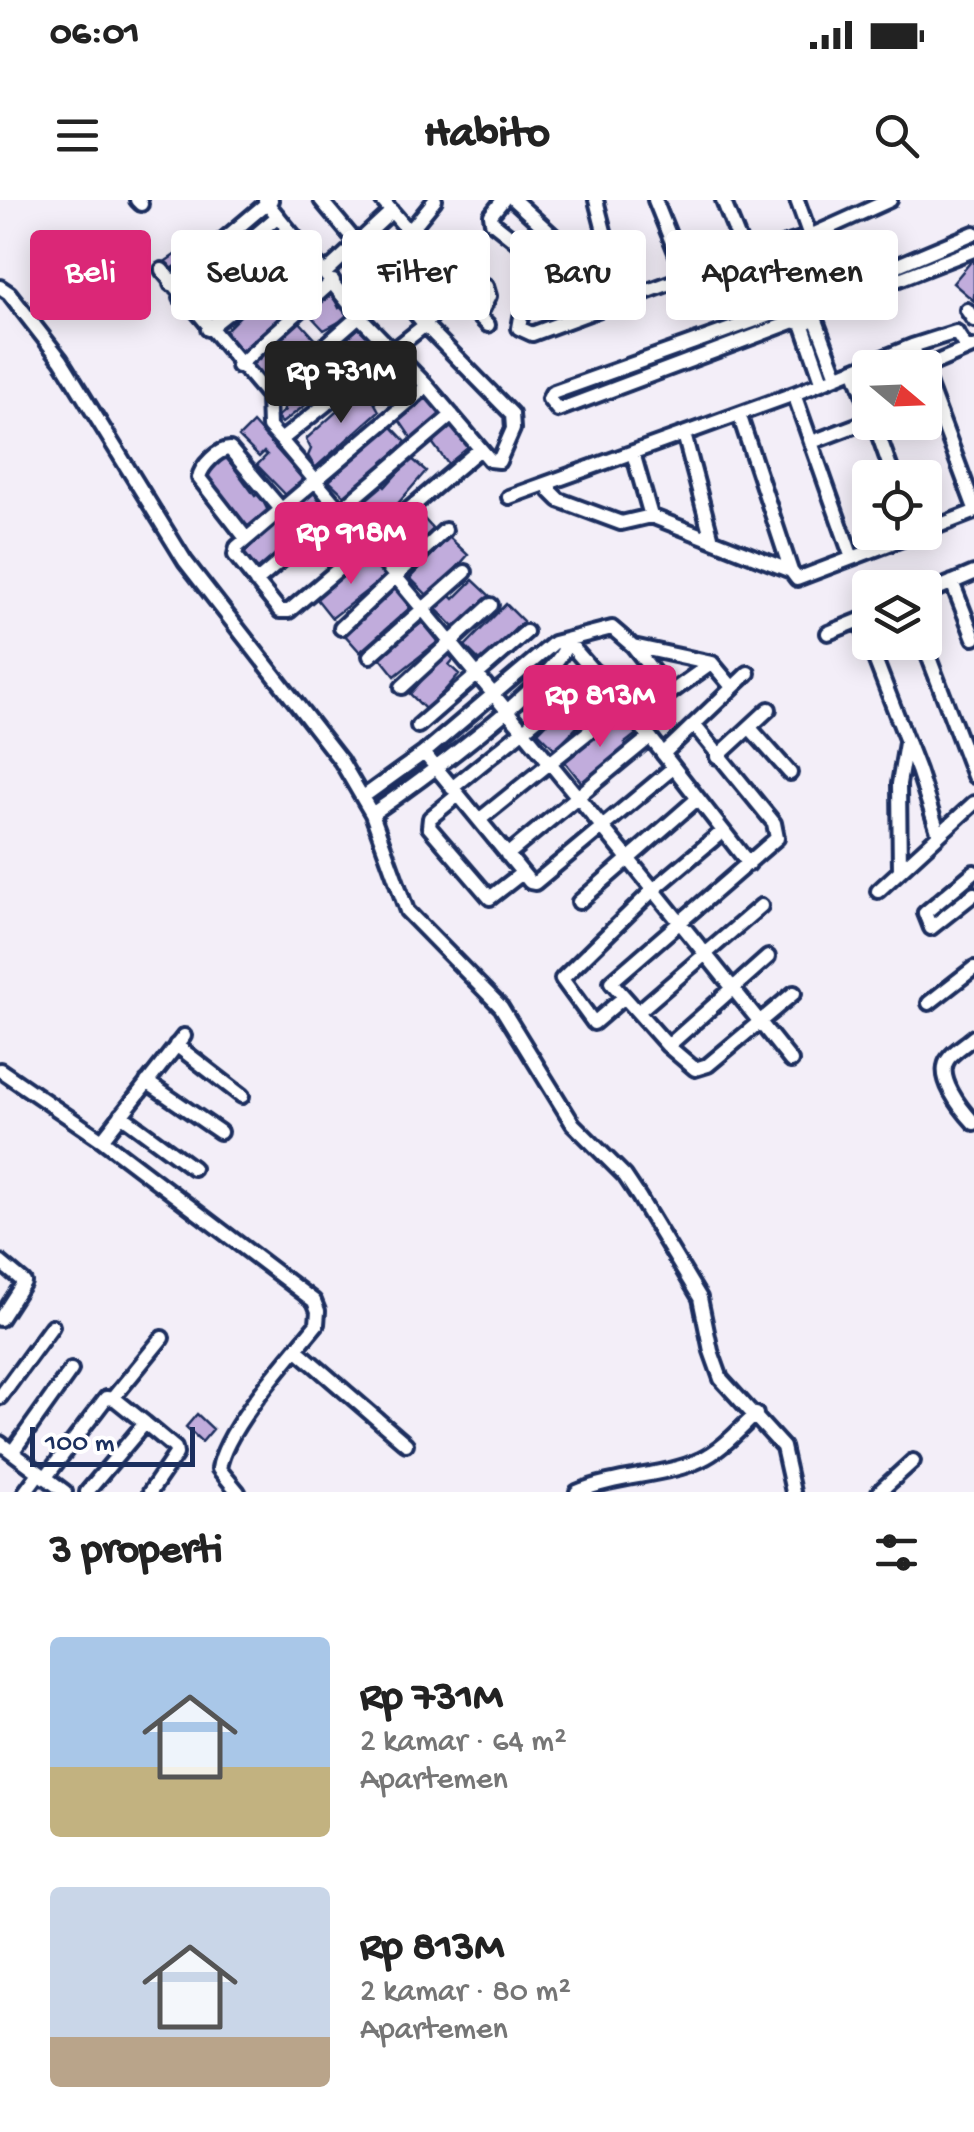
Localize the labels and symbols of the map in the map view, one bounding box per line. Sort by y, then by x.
pin: Rp 731M [249,341,433,426]
north arrow [852,350,942,440]
pin: Rp 918M [259,502,443,587]
pin: Rp 813M [508,665,692,750]
scale bar [30,1422,195,1466]

